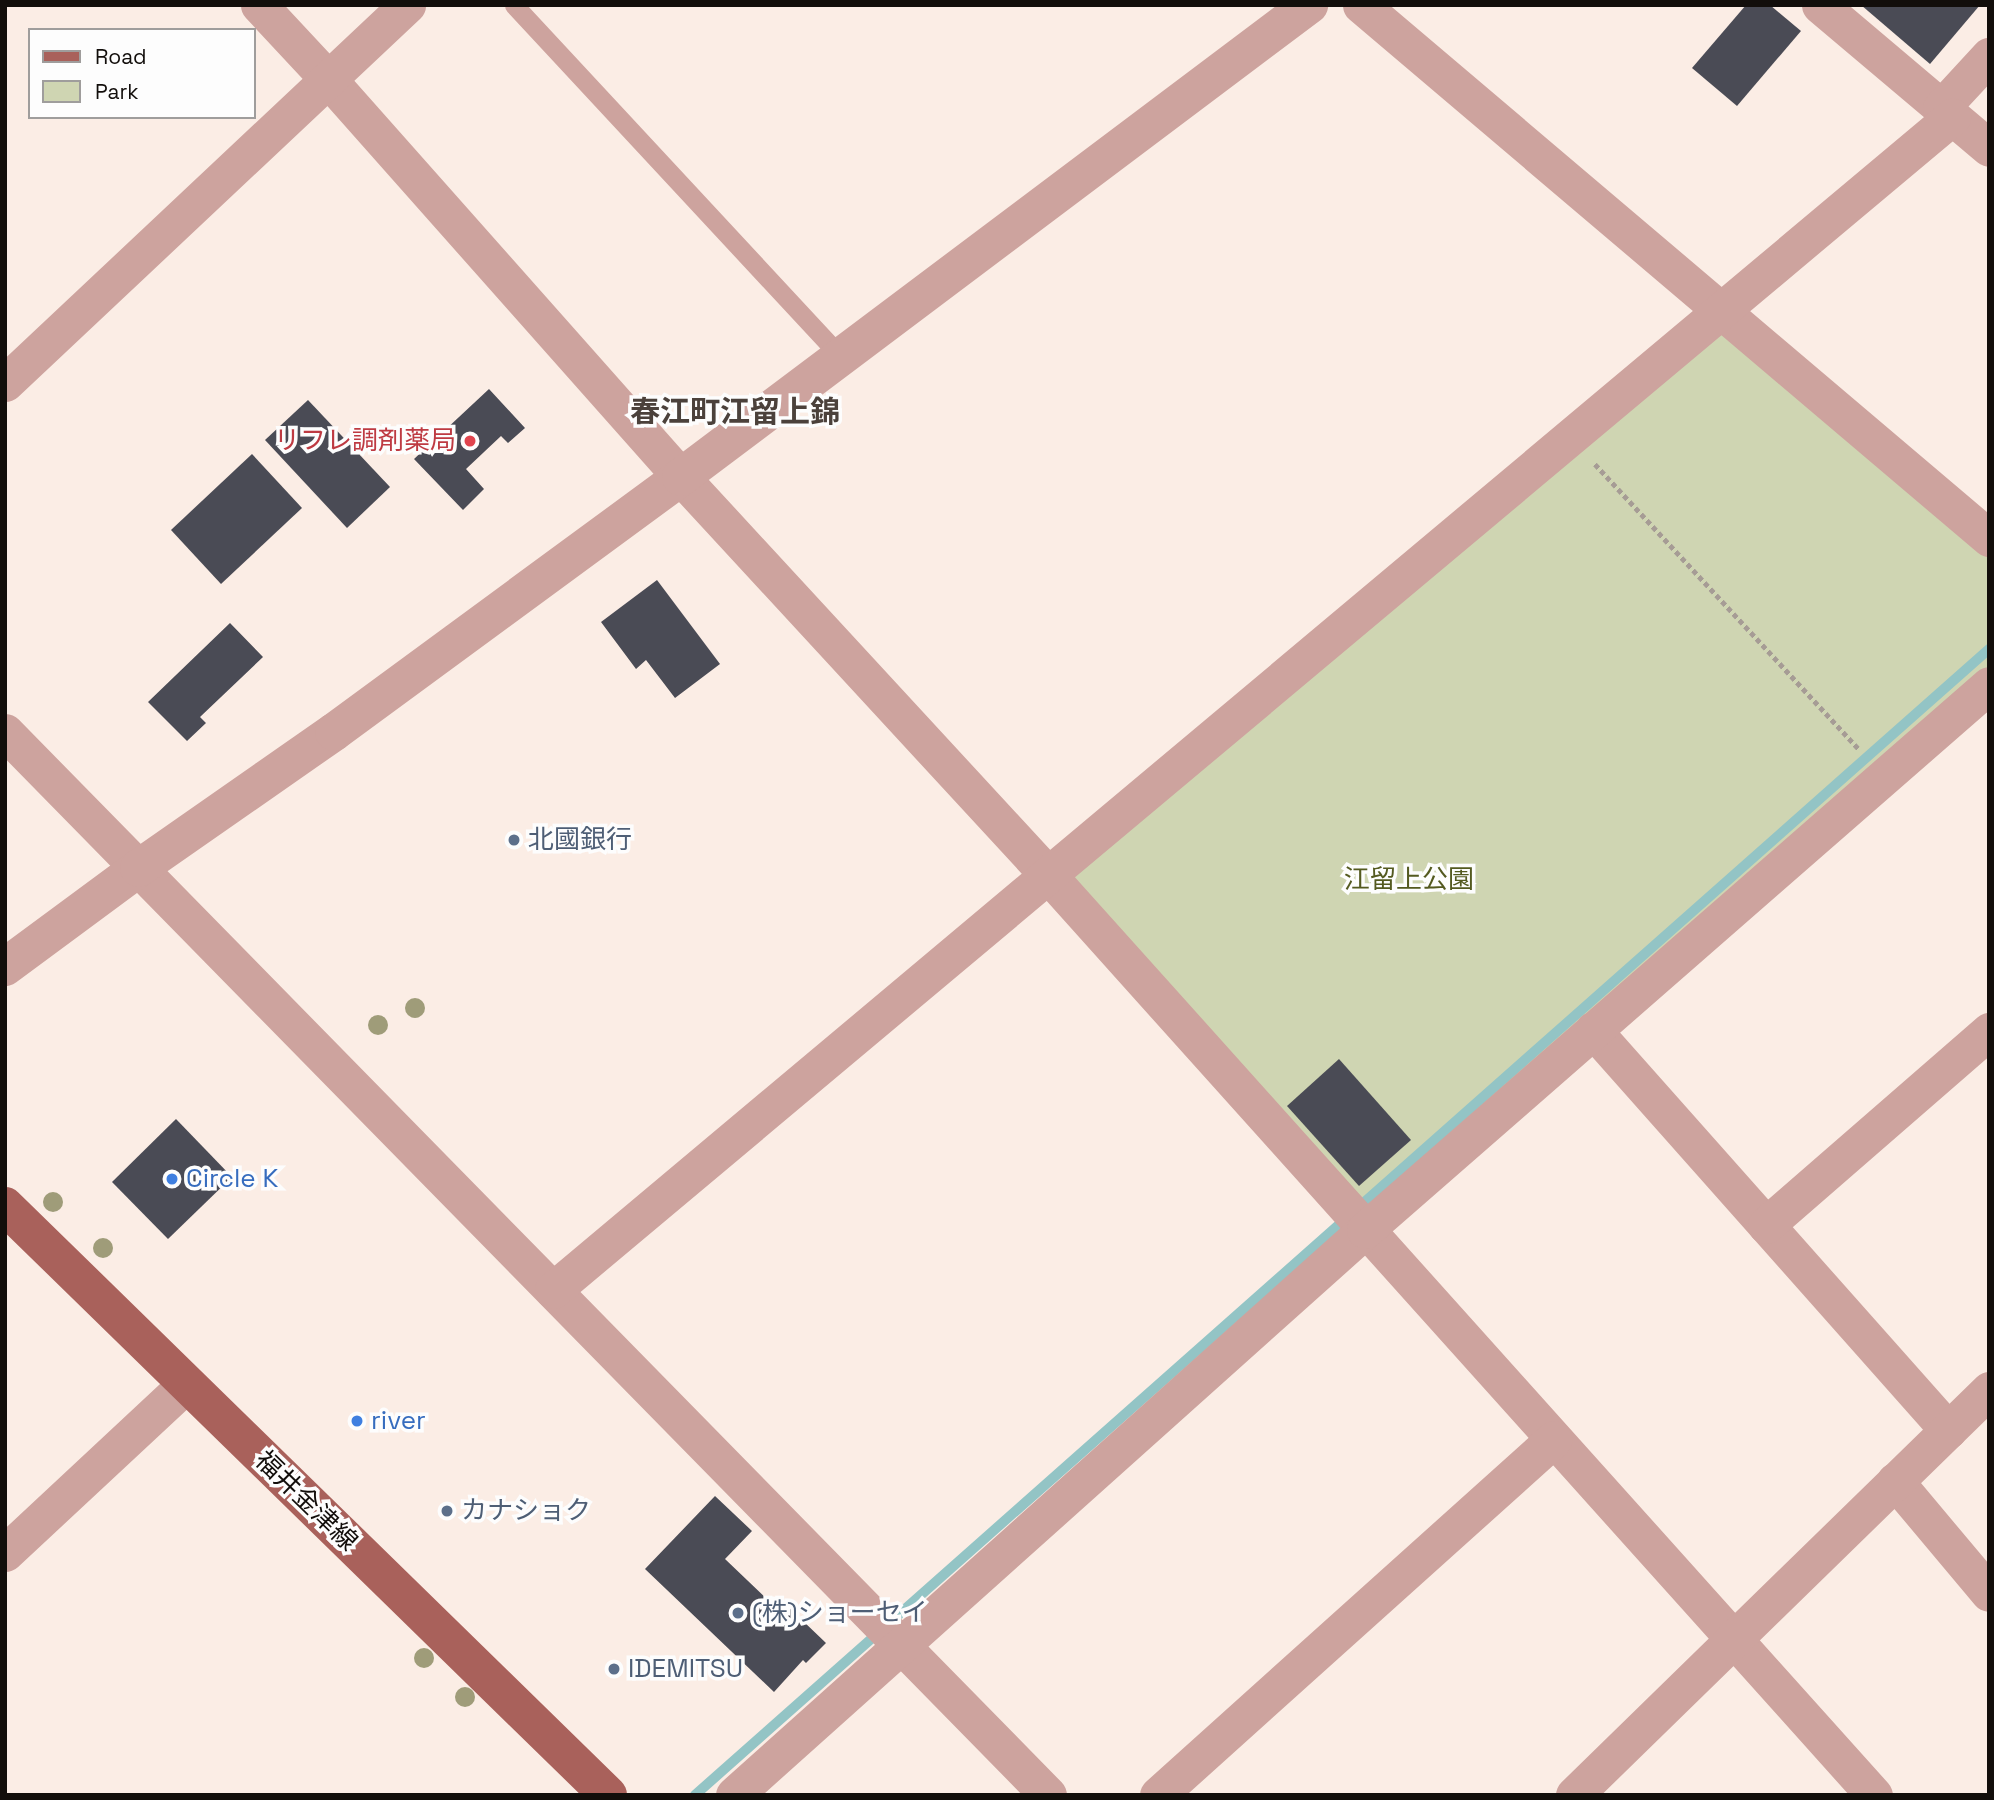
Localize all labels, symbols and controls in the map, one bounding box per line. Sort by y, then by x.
legend [28,28,256,119]
text: Road [95,43,147,70]
text: Park [95,78,139,105]
district label: 春江町江留上錦 [630,394,840,430]
place label: リフレ調剤薬局 [274,425,456,457]
marker: リフレ調剤薬局 [462,433,478,449]
place label: 北國銀行 [528,824,632,856]
marker: 北國銀行 [506,832,522,848]
park label: 江留上公園 [1344,864,1474,896]
place label: Circle K [186,1163,278,1195]
marker: Circle K [164,1171,180,1187]
place label: river [371,1405,426,1437]
marker: river [349,1413,365,1429]
street label: 福井金津線 [248,1445,364,1557]
place label: カナショク [461,1495,591,1527]
marker: カナショク [439,1503,455,1519]
place label: (株)ショーセイ [752,1597,928,1629]
marker: (株)ショーセイ [730,1605,746,1621]
place label: IDEMITSU [628,1653,743,1685]
marker: IDEMITSU [606,1661,622,1677]

